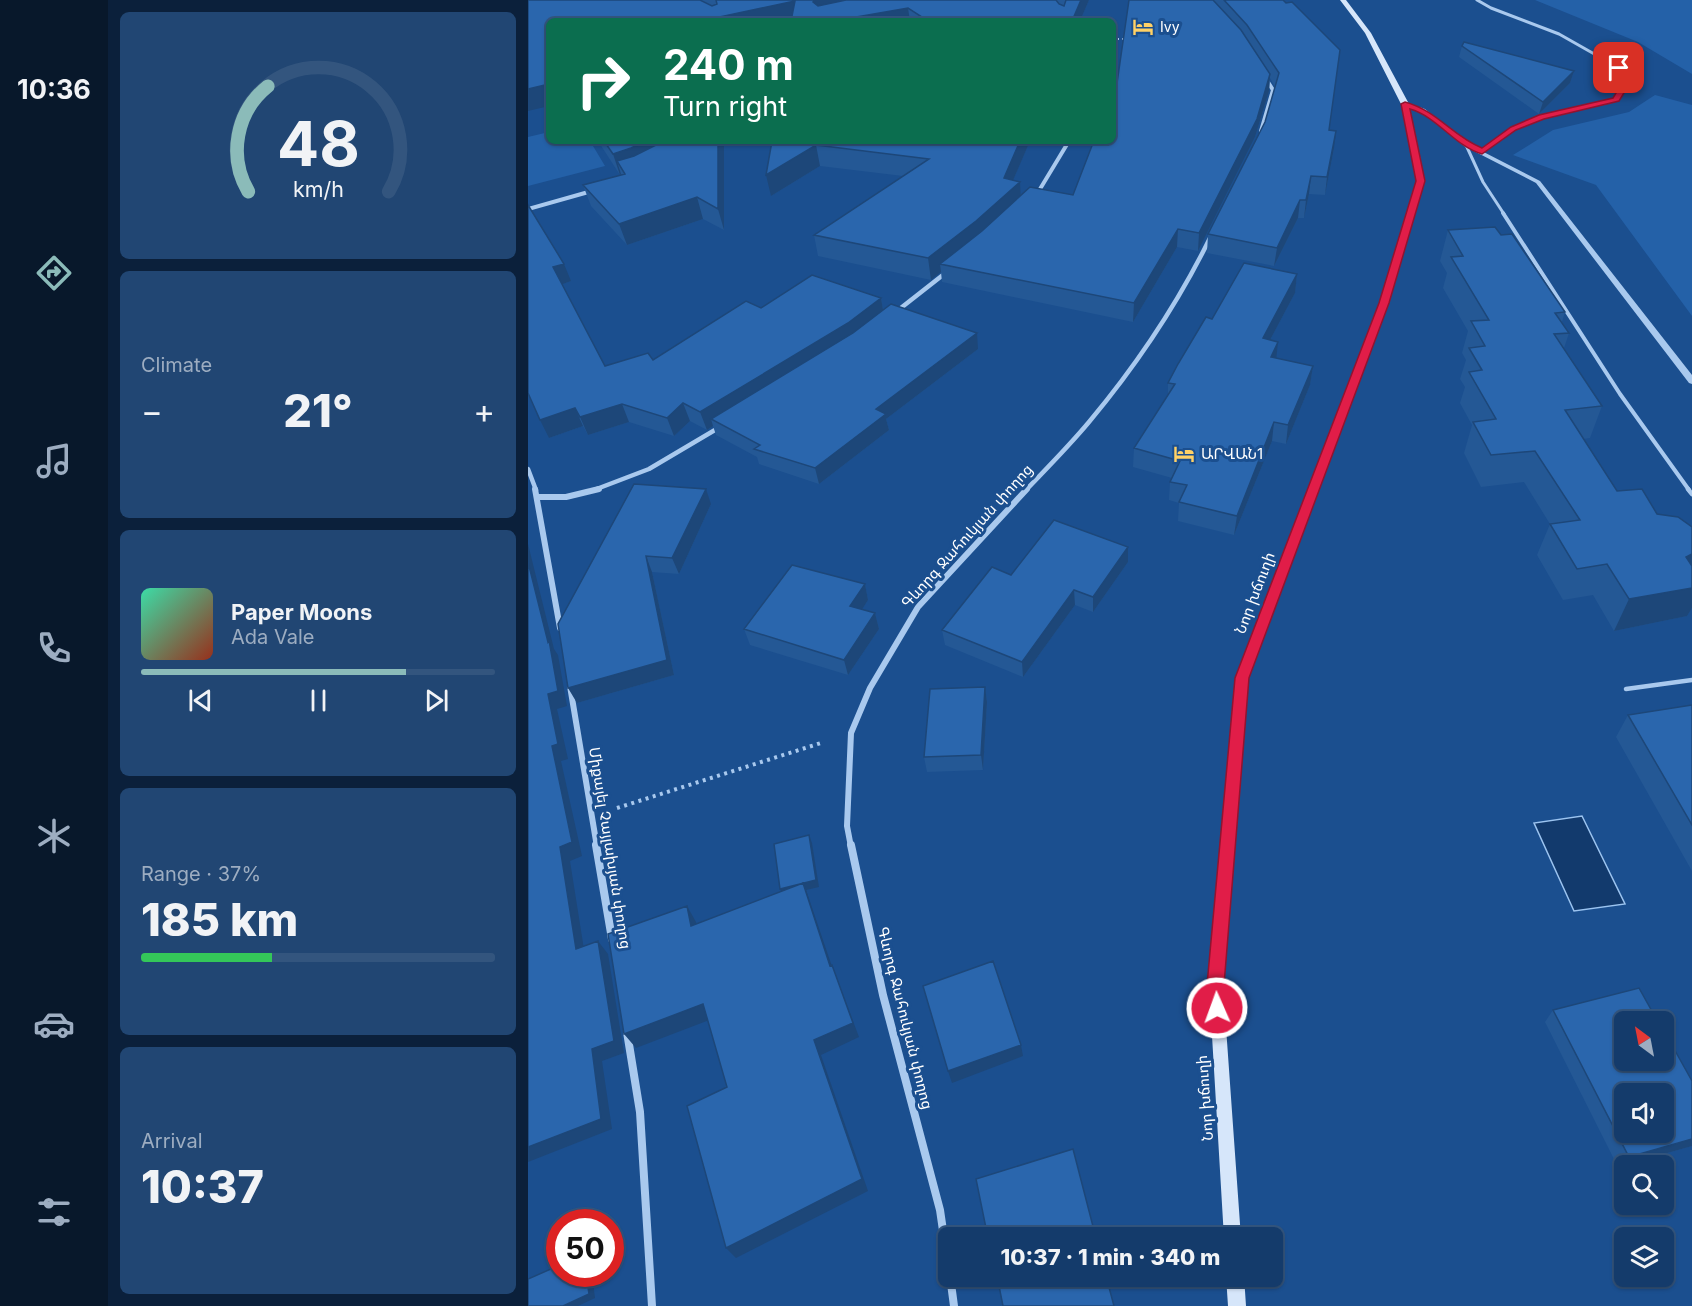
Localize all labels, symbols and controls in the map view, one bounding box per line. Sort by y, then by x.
hotel icon: Ivy [1131,15,1155,39]
place label: Ivy [1160,18,1180,35]
text: 240 m [663,39,794,90]
icon: right [564,42,642,120]
pin [1593,42,1644,93]
icon: arrive [1602,51,1635,84]
text: 10:36 [17,73,91,106]
text: Turn right [663,90,787,123]
text: 48 [277,107,359,182]
text: km/h [293,177,343,203]
icon: directions [33,252,75,294]
text: Climate [141,353,212,377]
text: 21° [283,383,353,438]
text: − [141,391,163,431]
text: + [473,391,495,431]
icon: music [33,440,75,482]
hotel icon: ԱՐՎԱՆ1 [1172,442,1196,466]
place label: ԱՐՎԱՆ1 [1201,444,1263,463]
street label: Գևորգ Ջահուկյան փողոց [897,460,1036,612]
street label: Նոր խճուղի [1230,549,1279,636]
text: Paper Moons [231,599,372,625]
text: Ada Vale [231,625,314,649]
icon: phone [33,627,75,669]
icon: previous [184,684,217,717]
icon: pause [302,684,335,717]
icon: next [420,684,453,717]
street label: Միքայել Չայլախյան փողոց [585,746,636,950]
icon: climate [33,815,75,857]
text: Range · 37% [141,862,261,886]
text: 185 km [141,892,298,947]
street label: Գևորգ Ջահուկյան փողոց [874,925,937,1111]
position arrow [1185,976,1249,1040]
icon: car [33,1003,75,1045]
north arrow [1614,1011,1674,1071]
map controls [1614,1011,1674,1287]
street label: Նոր խճուղի [1192,1055,1217,1142]
button: sound [1614,1083,1674,1143]
text: Arrival [141,1129,203,1153]
button: search [1614,1155,1674,1215]
text: 10:37 [141,1159,264,1214]
icon: filters [33,1191,75,1233]
speed limit sign: 50 [546,1209,624,1287]
button: layers [1614,1227,1674,1287]
text: 10:37 · 1 min · 340 m [1001,1244,1221,1270]

